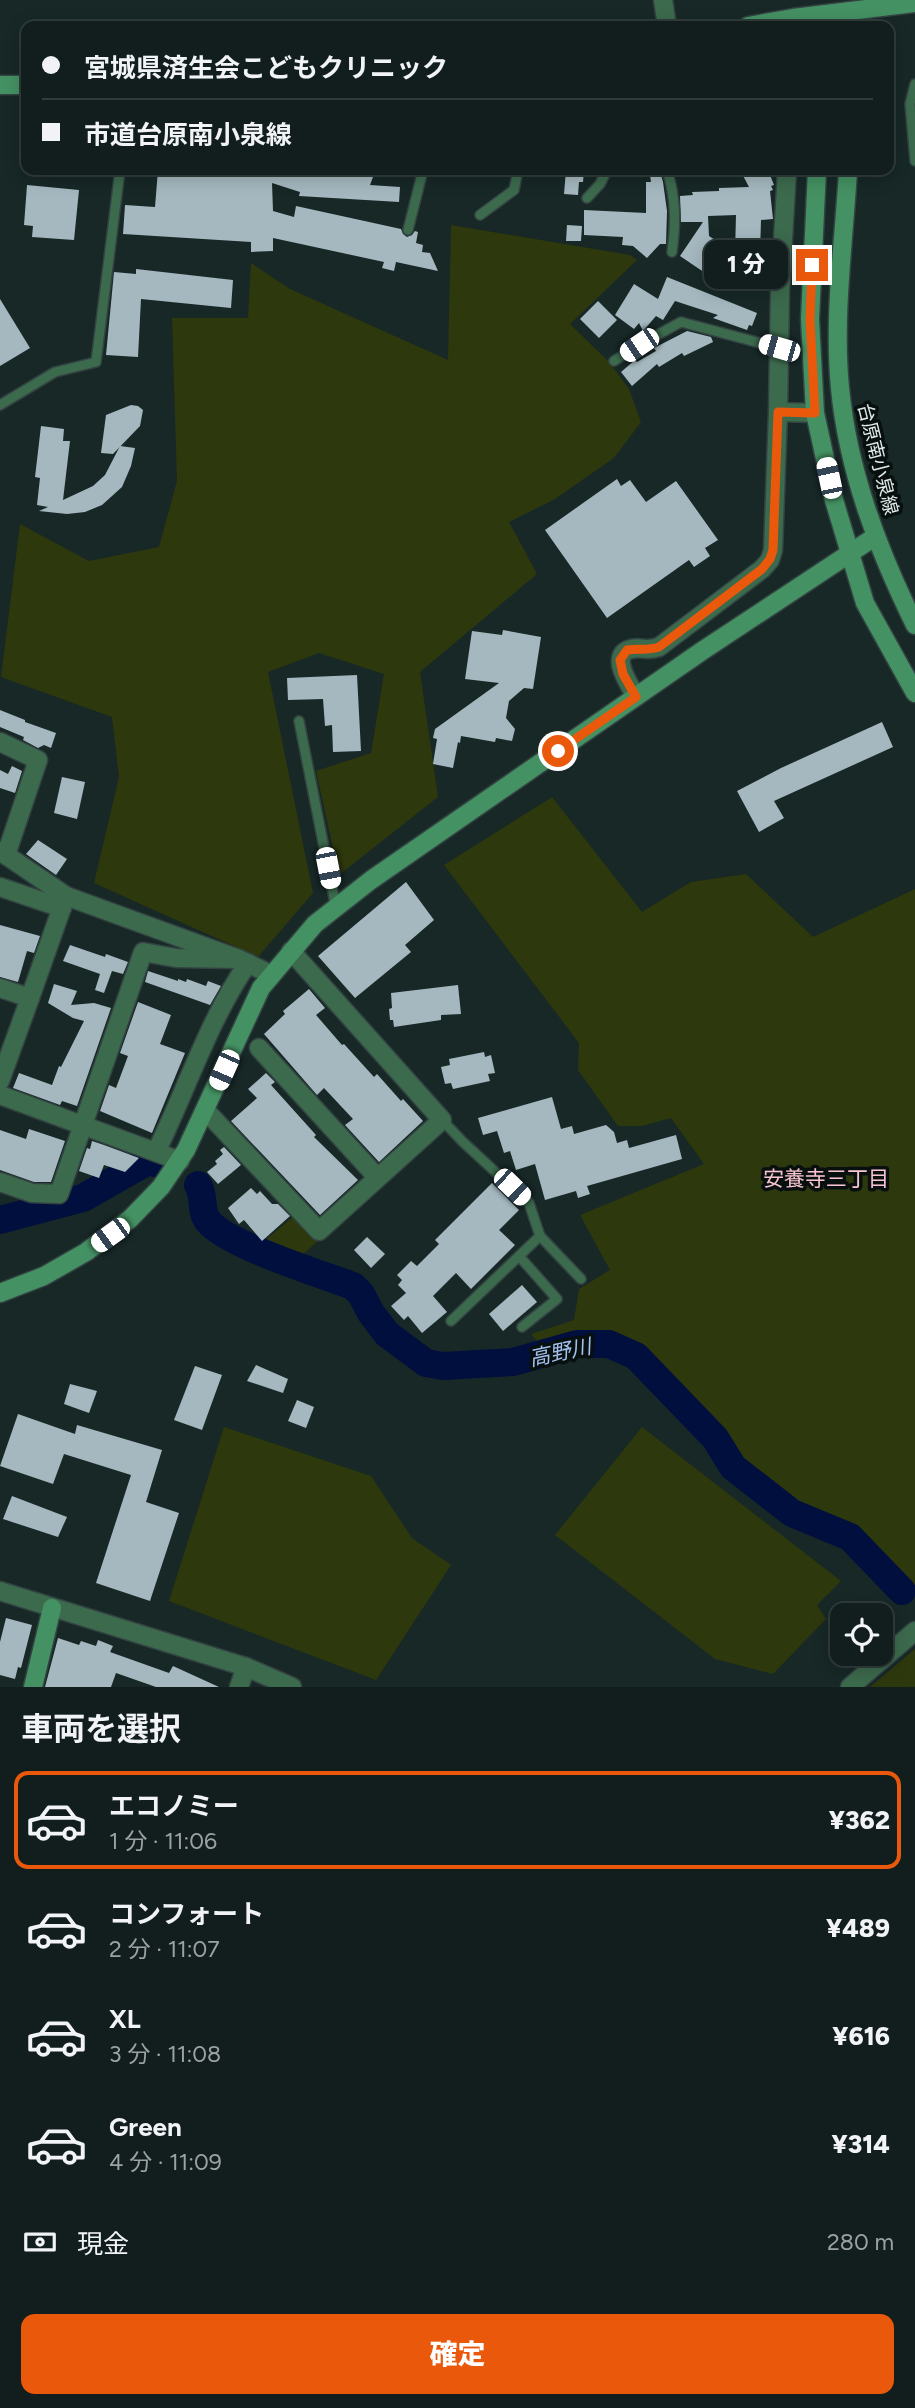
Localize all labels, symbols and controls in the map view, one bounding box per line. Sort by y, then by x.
text: 宮城県済生会こどもクリニック [84,52,448,84]
text: 市道台原南小泉線 [84,119,292,151]
callout: 1 分 [704,240,788,290]
route end [796,249,828,281]
text: 1 分 [727,250,765,278]
car [616,325,663,365]
car [756,332,803,364]
street label: 台原南小泉線 [853,401,903,517]
car [815,455,844,501]
route start [542,735,574,767]
car [314,845,343,891]
car [206,1047,243,1093]
car [490,1165,535,1209]
district label: 安養寺三丁目 [763,1166,889,1191]
car [87,1214,134,1256]
water label: 高野川 [527,1333,595,1371]
map controls [830,1603,893,1666]
button: locate [830,1603,893,1666]
text: 車両を選択 [21,1710,181,1748]
icon: car [25,1789,88,1852]
text: エコノミー [109,1790,239,1822]
text: ¥362 [829,1804,890,1836]
text: 1 分 · 11:06 [109,1827,217,1855]
icon: car [25,1897,88,1960]
text: コンフォート [109,1898,264,1930]
text: ¥489 [826,1912,890,1944]
text: 2 分 · 11:07 [109,1935,220,1963]
text: XL [109,2003,141,2035]
icon: car [25,2005,88,2068]
text: ¥616 [832,2020,890,2052]
text: 3 分 · 11:08 [109,2040,221,2068]
text: Green [109,2111,182,2143]
icon: car [25,2113,88,2176]
text: ¥314 [832,2128,890,2160]
text: 4 分 · 11:09 [109,2148,222,2176]
icon: cash [21,2223,59,2261]
text: 現金 [77,2228,129,2260]
text: 280 m [827,2228,894,2256]
button: 確定 [21,2314,894,2394]

